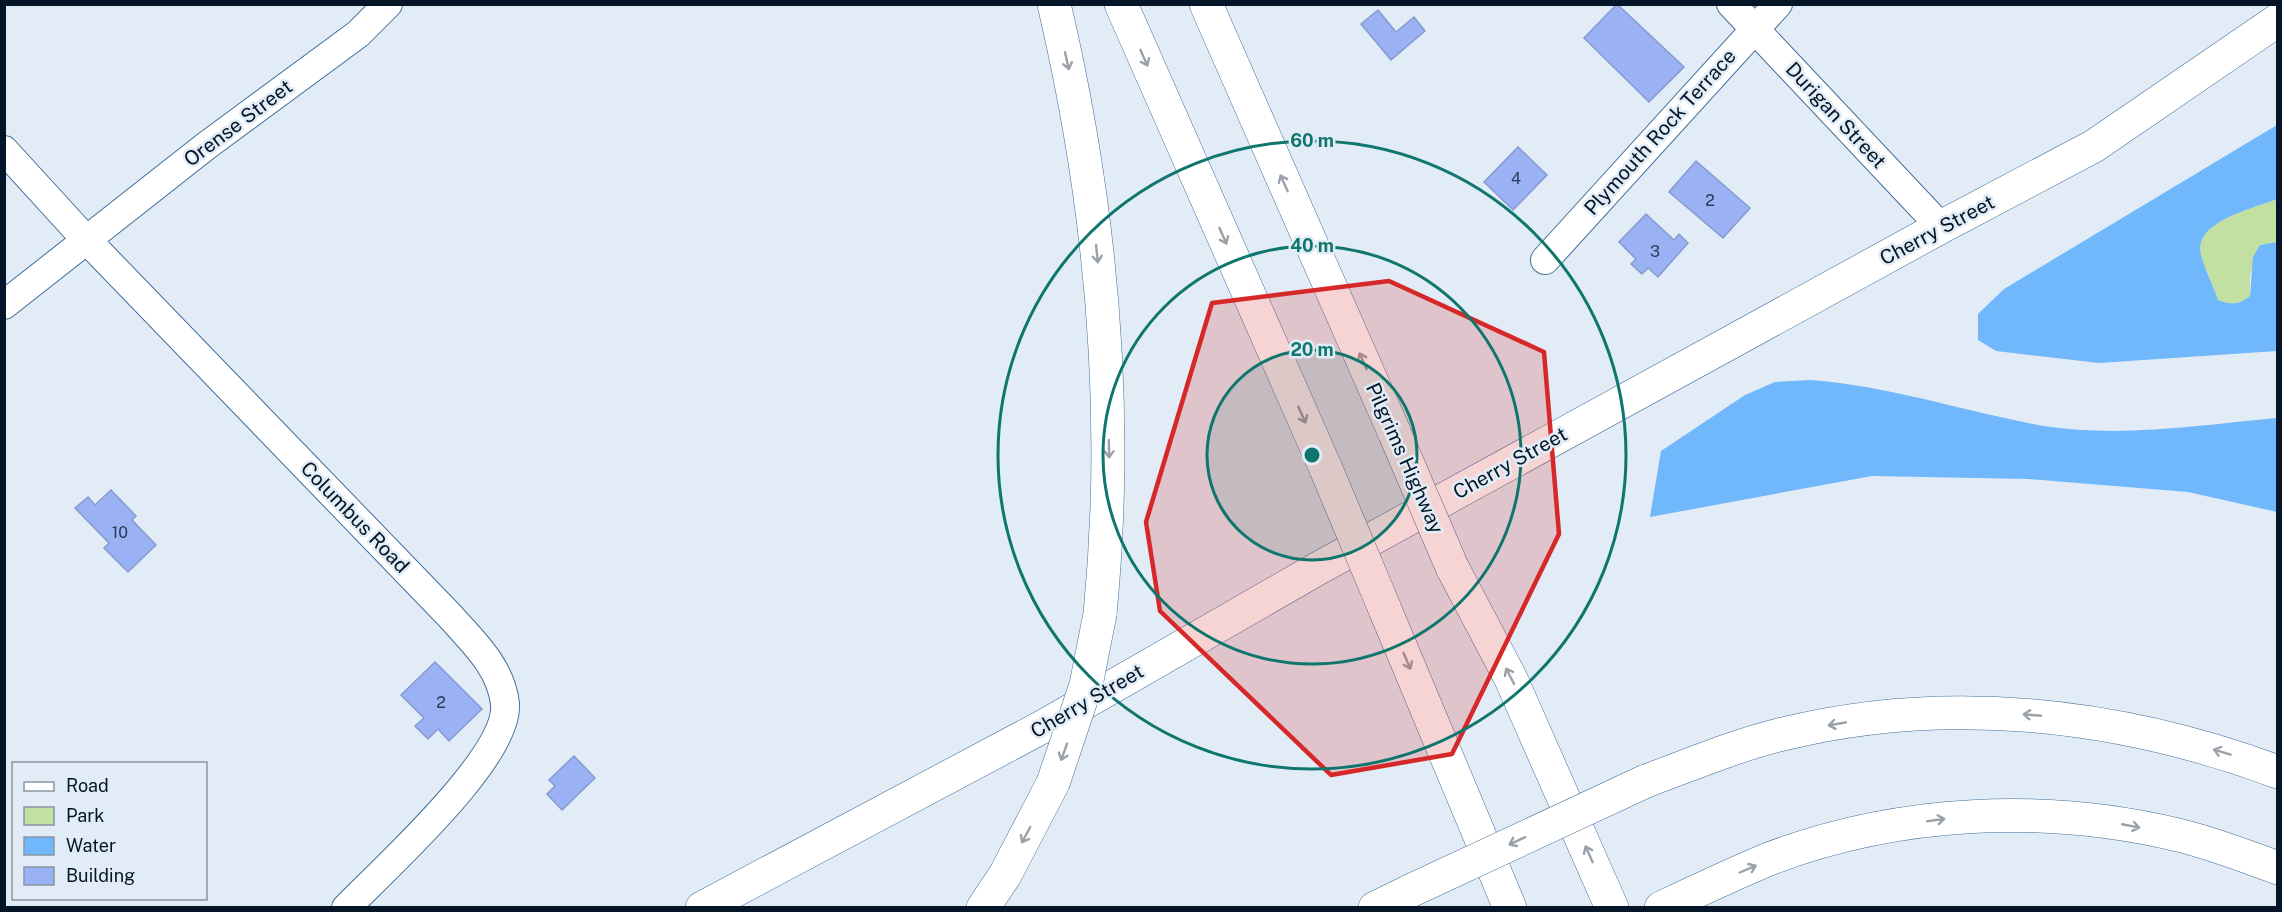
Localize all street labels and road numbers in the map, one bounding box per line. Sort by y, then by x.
street label: Plymouth Rock Terrace [1579,44,1741,220]
street label: Durigan Street [1781,57,1891,173]
street label: Orense Street [179,74,297,172]
street label: Cherry Street [1876,190,1998,270]
street label: Pilgrims Highway [1361,379,1449,537]
street label: Cherry Street [1449,422,1571,504]
street label: Columbus Road [296,456,414,578]
street label: Cherry Street [1026,659,1148,743]

